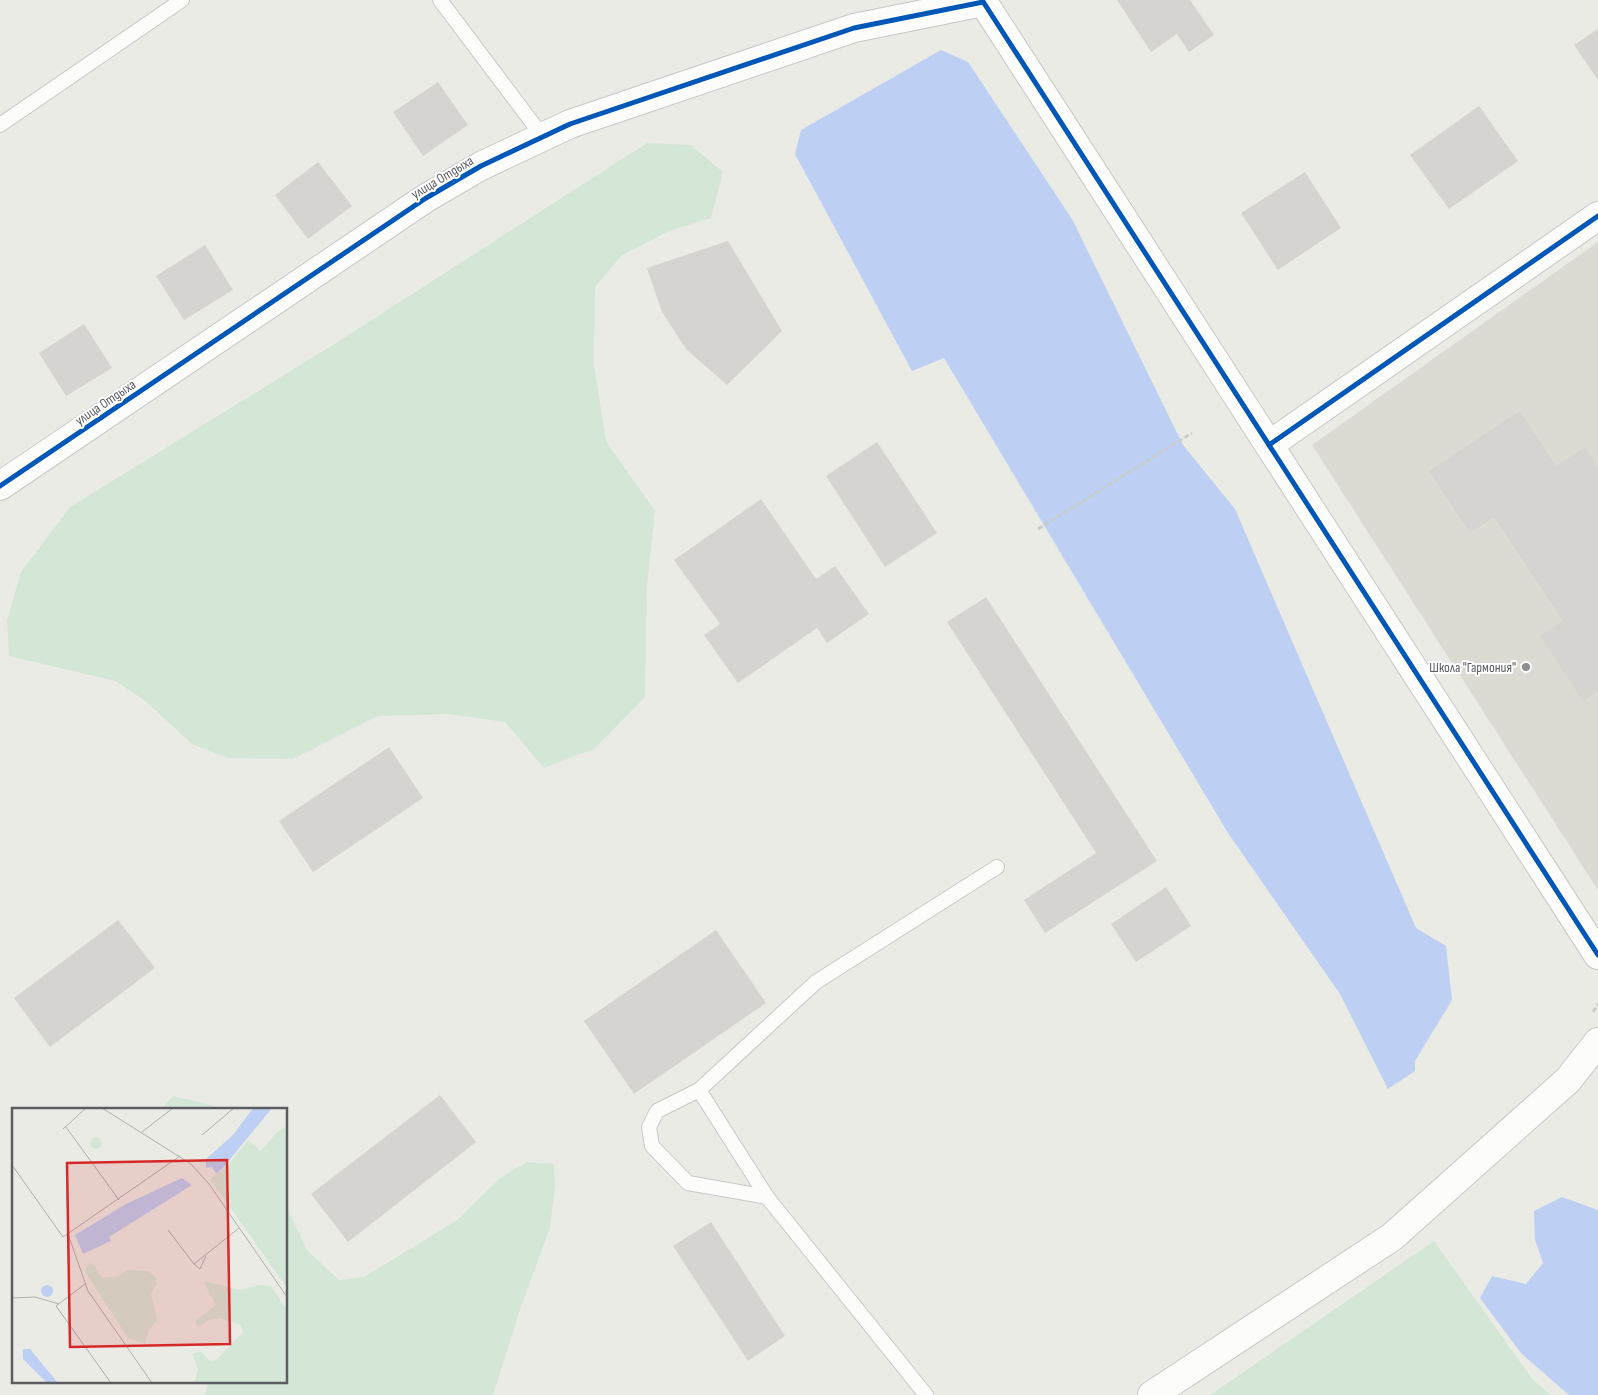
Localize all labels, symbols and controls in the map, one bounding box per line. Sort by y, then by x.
street label: улица Отдыха [408,152,477,203]
street label: улица Отдыха [72,376,139,429]
place label: Школа "Гармония" [1429,659,1516,676]
marker: Школа "Гармония" [1520,661,1532,673]
inset map [12,1108,288,1382]

